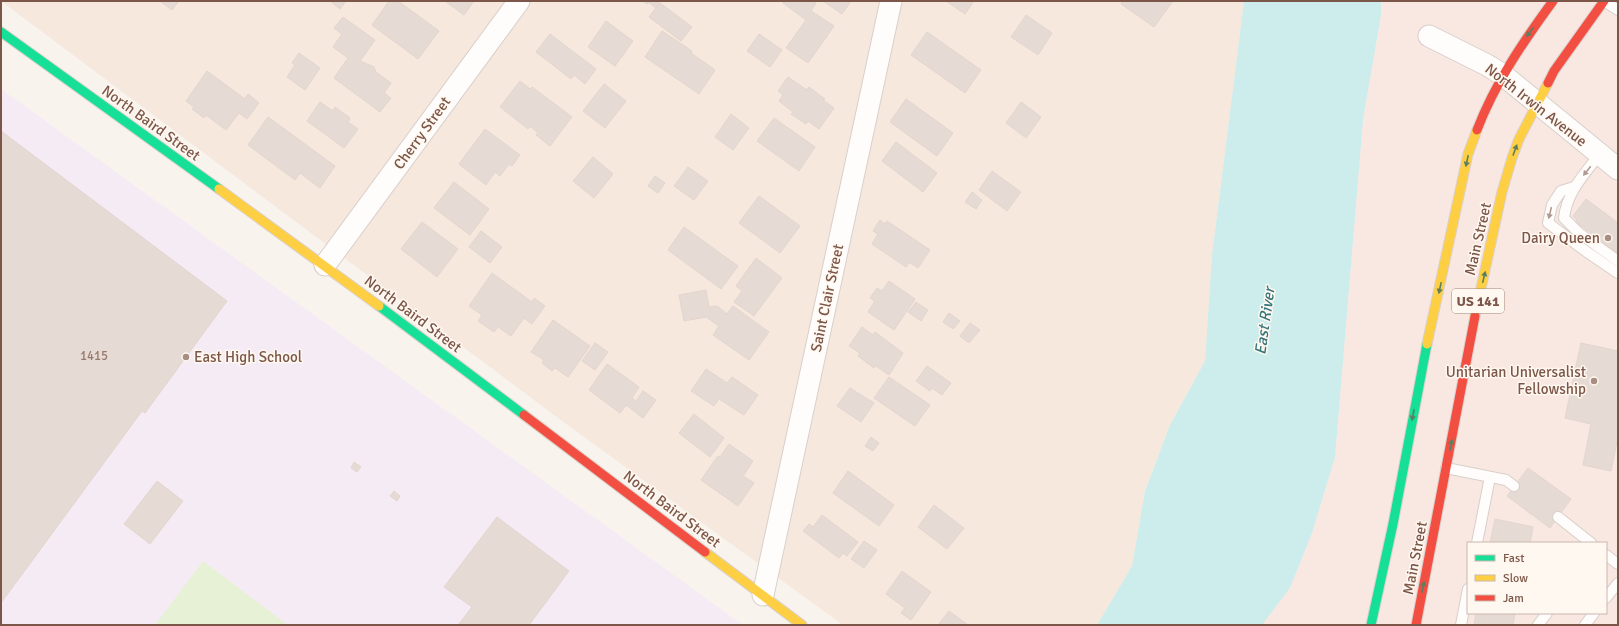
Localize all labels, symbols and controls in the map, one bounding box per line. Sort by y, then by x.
one-way arrow [1526,27,1534,38]
street label: North Irwin Avenue [1481,60,1591,150]
street label: North Baird Street [98,81,204,165]
street label: Cherry Street [390,93,454,173]
one-way arrow [1513,144,1519,156]
one-way arrow [1463,155,1469,167]
one-way arrow [1583,165,1591,176]
street label: Main Street [1461,201,1495,277]
one-way arrow [1546,207,1552,219]
place label: Dairy Queen [1521,229,1600,247]
marker: Dairy Queen [1603,233,1613,243]
street label: Saint Clair Street [807,242,847,354]
one-way arrow [1481,270,1487,283]
street label: North Baird Street [361,272,465,356]
one-way arrow [1436,282,1442,294]
water label: East River [1250,284,1280,356]
road number: US 141 [1452,289,1504,313]
house number: 1415 [80,348,108,364]
place label: East High School [194,348,302,366]
marker: East High School [181,352,191,362]
place label: Unitarian Universalist Fellowship [1446,363,1586,398]
marker: Unitarian Universalist Fellowship [1589,376,1599,386]
one-way arrow [1410,409,1416,421]
one-way arrow [1448,439,1454,451]
street label: North Baird Street [620,467,724,551]
street label: Main Street [1399,520,1431,596]
legend [1467,542,1607,614]
text: Fast [1503,551,1524,566]
text: Slow [1503,571,1528,586]
one-way arrow [1421,581,1427,593]
text: Jam [1503,591,1524,606]

